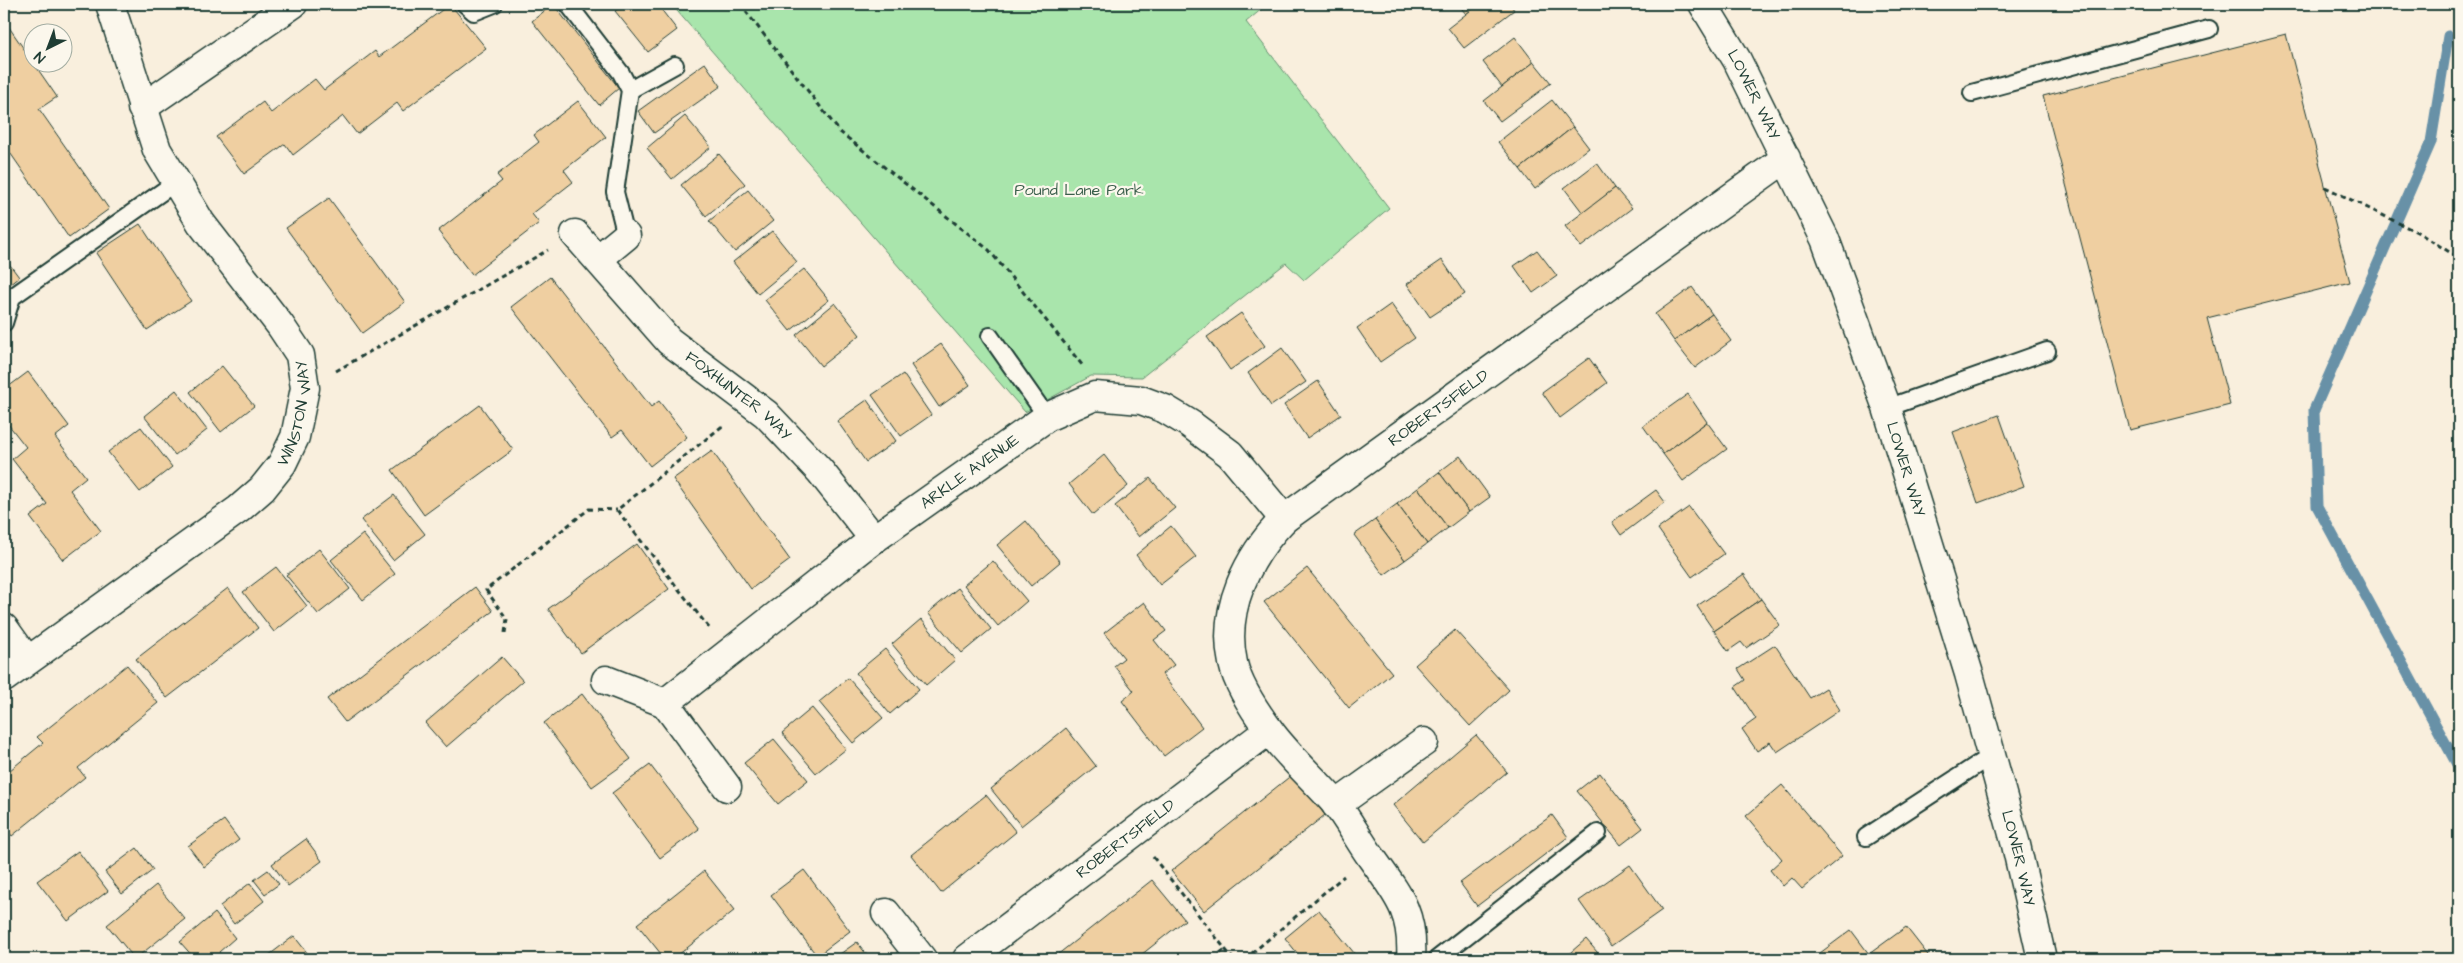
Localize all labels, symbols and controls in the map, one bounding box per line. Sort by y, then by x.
north arrow [22,22,72,72]
street label: LOWER WAY [1722,45,1786,144]
text: N [30,46,50,67]
park label: Pound Lane Park [1014,179,1144,201]
street label: FOXHUNTER WAY [681,346,797,446]
street label: WINSTON WAY [272,359,317,470]
street label: ROBERTSFIELD [1384,364,1493,452]
street label: LOWER WAY [1881,419,1931,520]
street label: ARKLE AVENUE [916,429,1024,514]
street label: ROBERTSFIELD [1071,794,1180,883]
street label: LOWER WAY [1996,808,2041,909]

